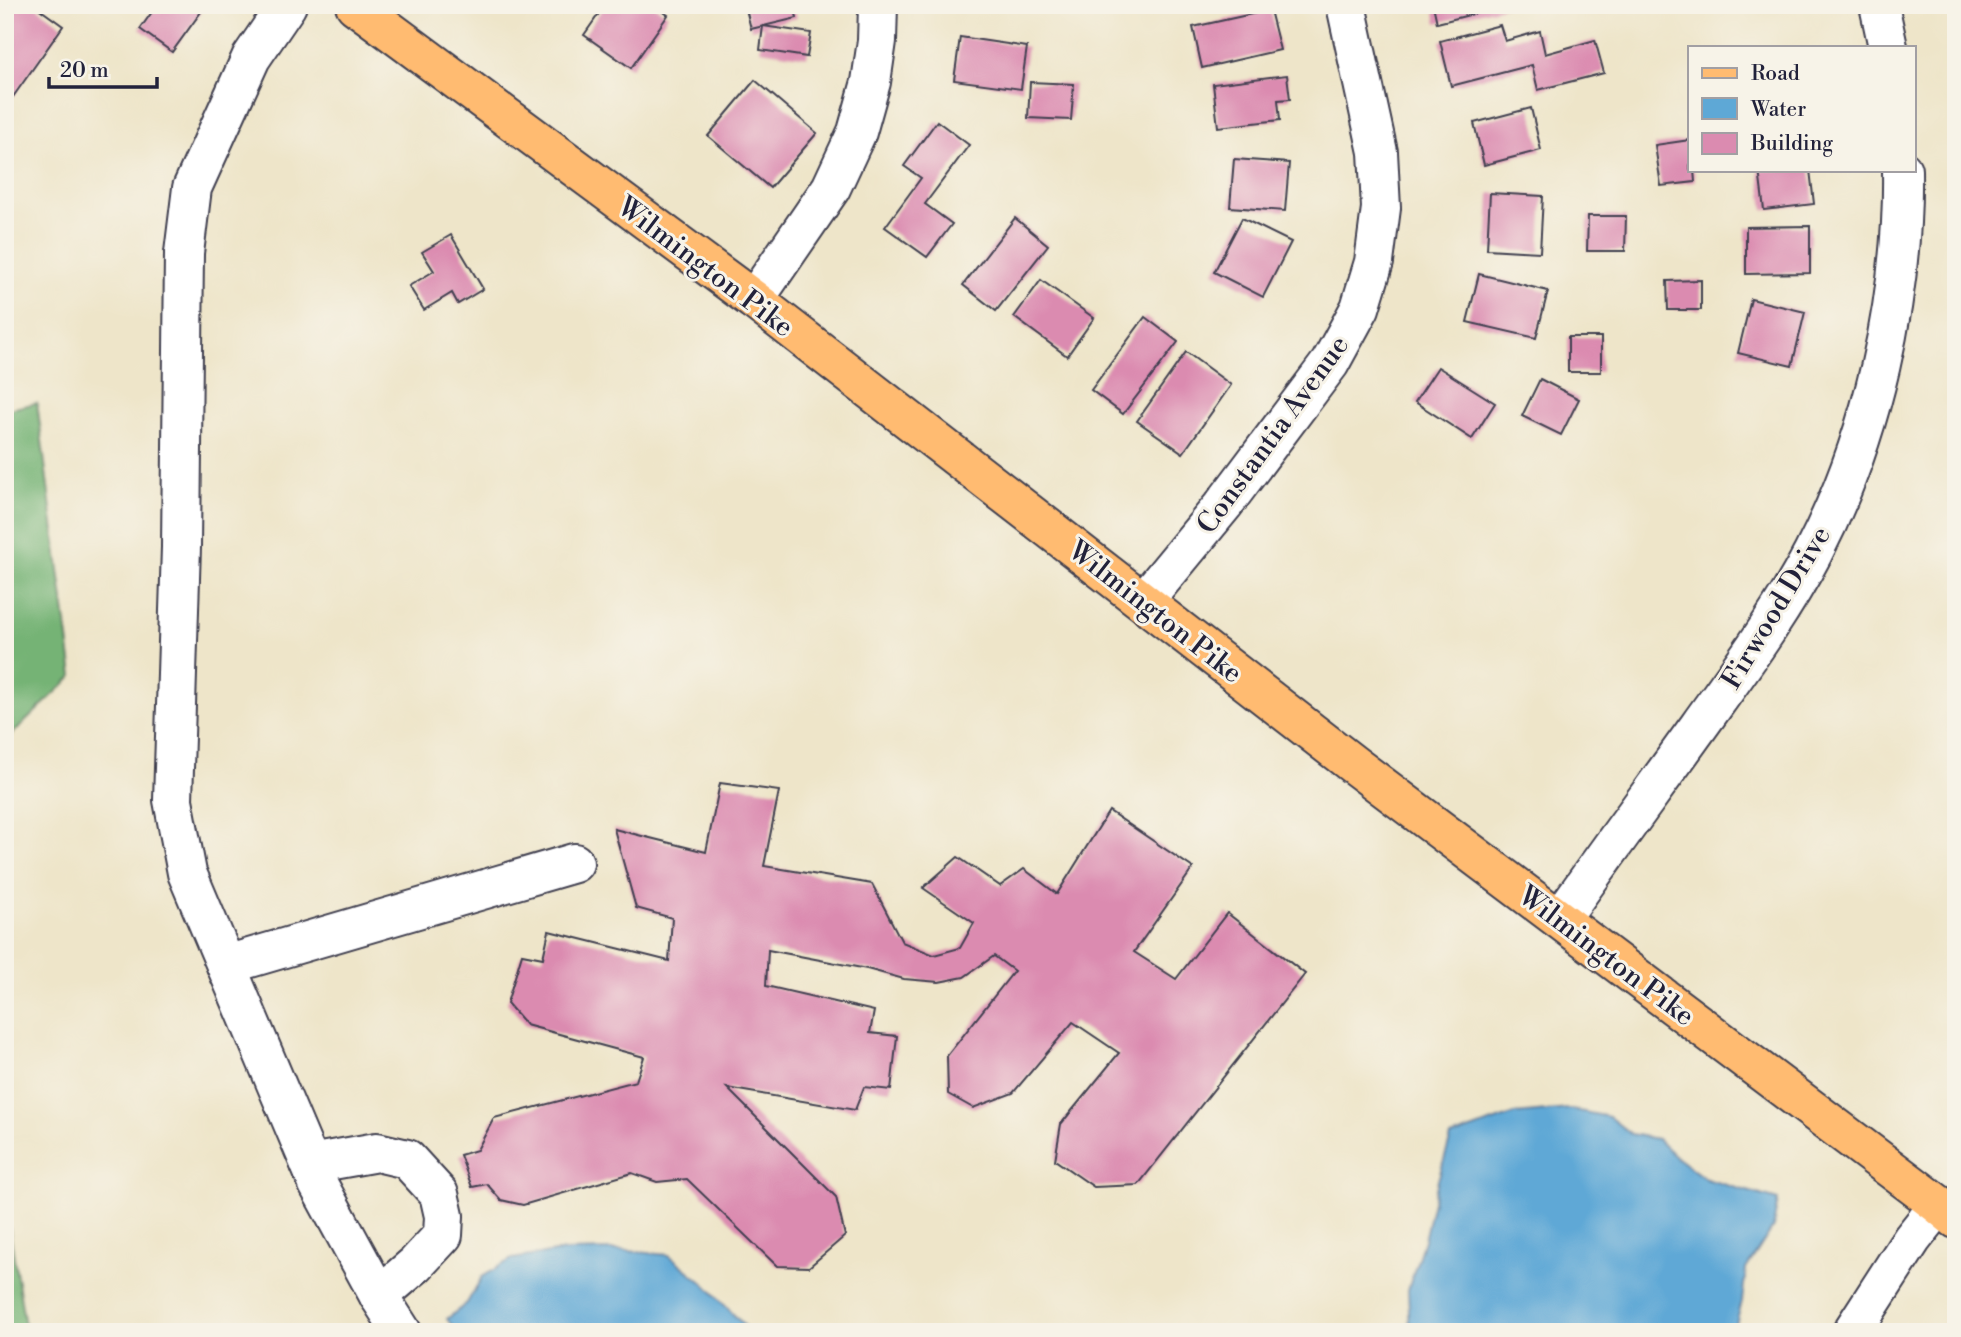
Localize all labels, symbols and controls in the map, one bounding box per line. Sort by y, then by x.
scale bar [49,46,158,90]
legend [1688,46,1916,172]
text: 20 m [60,58,109,84]
text: Road [1751,61,1800,87]
text: Water [1750,97,1806,123]
text: Building [1750,131,1833,157]
street label: Wilmington Pike [609,189,800,345]
street label: Constantia Avenue [1189,329,1357,541]
street label: Firwood Drive [1714,520,1839,696]
street label: Wilmington Pike [1060,533,1249,691]
street label: Wilmington Pike [1510,878,1701,1034]

